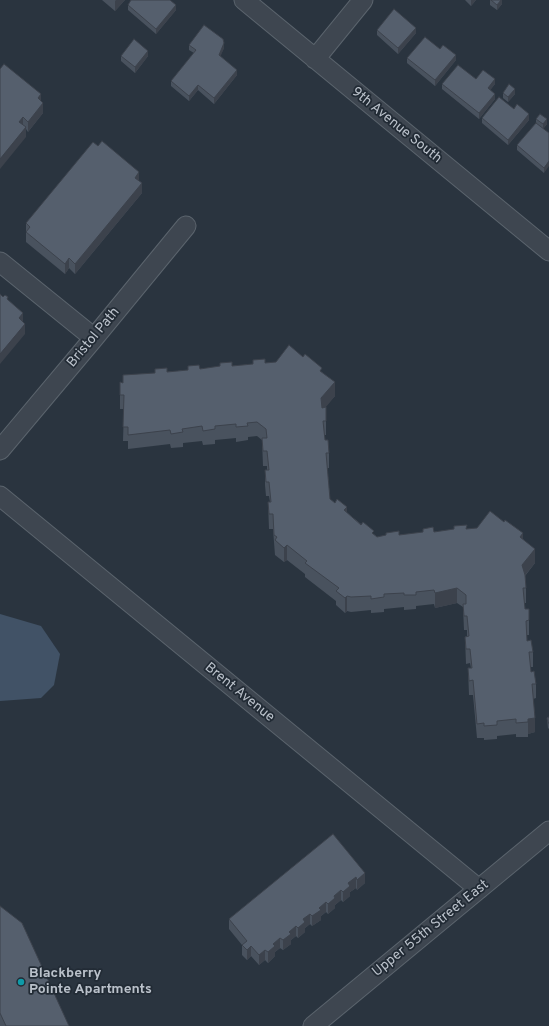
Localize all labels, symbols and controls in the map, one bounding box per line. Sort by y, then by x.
street label: 9th Avenue South [347,84,445,168]
street label: Bristol Path [64,305,124,371]
street label: Brent Avenue [201,660,277,726]
street label: Upper 55th Street East [369,877,493,981]
place label: Blackberry Pointe Apartments [29,966,152,998]
marker: Blackberry Pointe Apartments [16,977,26,987]

